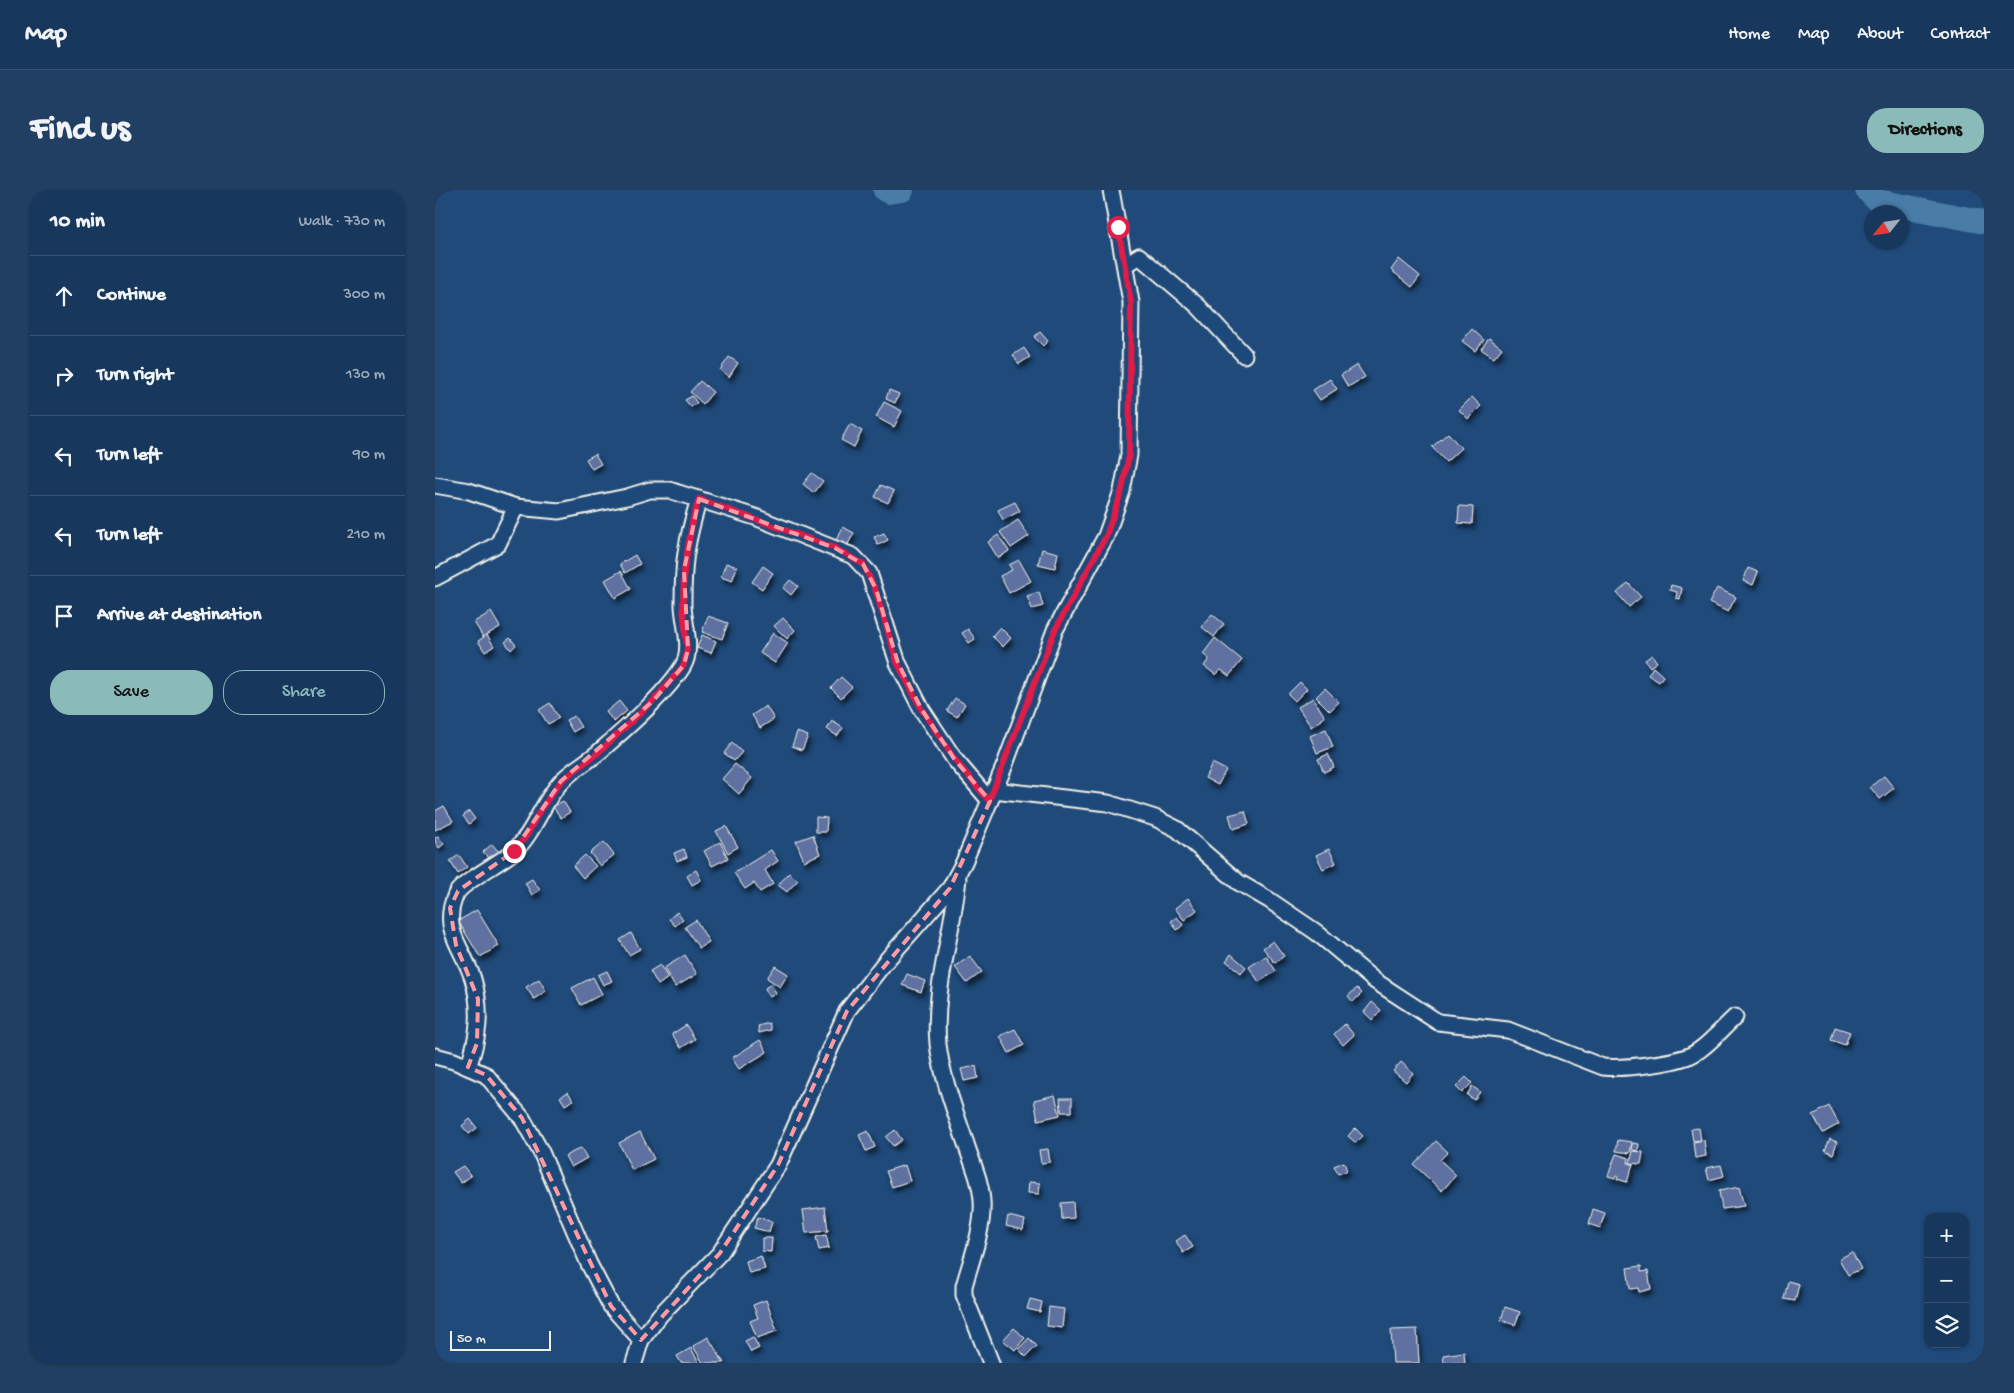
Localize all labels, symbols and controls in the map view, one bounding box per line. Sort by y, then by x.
text: Map [25,20,67,49]
text: Home [1728,24,1770,45]
text: Map [1798,24,1829,45]
text: About [1857,24,1903,45]
text: Contact [1931,24,1989,45]
button: Directions [1867,108,1984,153]
text: Find us [30,110,130,151]
north arrow [1864,205,1909,250]
text: 10 min [50,210,105,235]
text: Walk · 730 m [298,213,385,232]
route start [1107,216,1130,239]
icon: ahead [50,282,78,310]
text: Continue [97,284,166,307]
text: 300 m [343,286,385,305]
icon: right [50,362,78,390]
text: Turn right [97,364,173,387]
text: 130 m [346,366,385,385]
icon: left [50,442,78,470]
text: Turn left [97,444,161,467]
text: 90 m [353,446,385,465]
icon: left [50,522,78,550]
text: Turn left [97,524,161,547]
text: 210 m [346,526,385,545]
icon: arrive [50,602,78,630]
text: Arrive at destination [97,604,261,627]
button: Save [50,670,213,715]
button: Share [223,670,385,715]
route end [503,840,526,863]
map controls [1924,1213,1969,1348]
button: + [1924,1213,1969,1258]
button: − [1924,1258,1969,1303]
button: layers [1924,1303,1969,1348]
scale bar [450,1328,551,1351]
text: 50 m [457,1331,486,1348]

